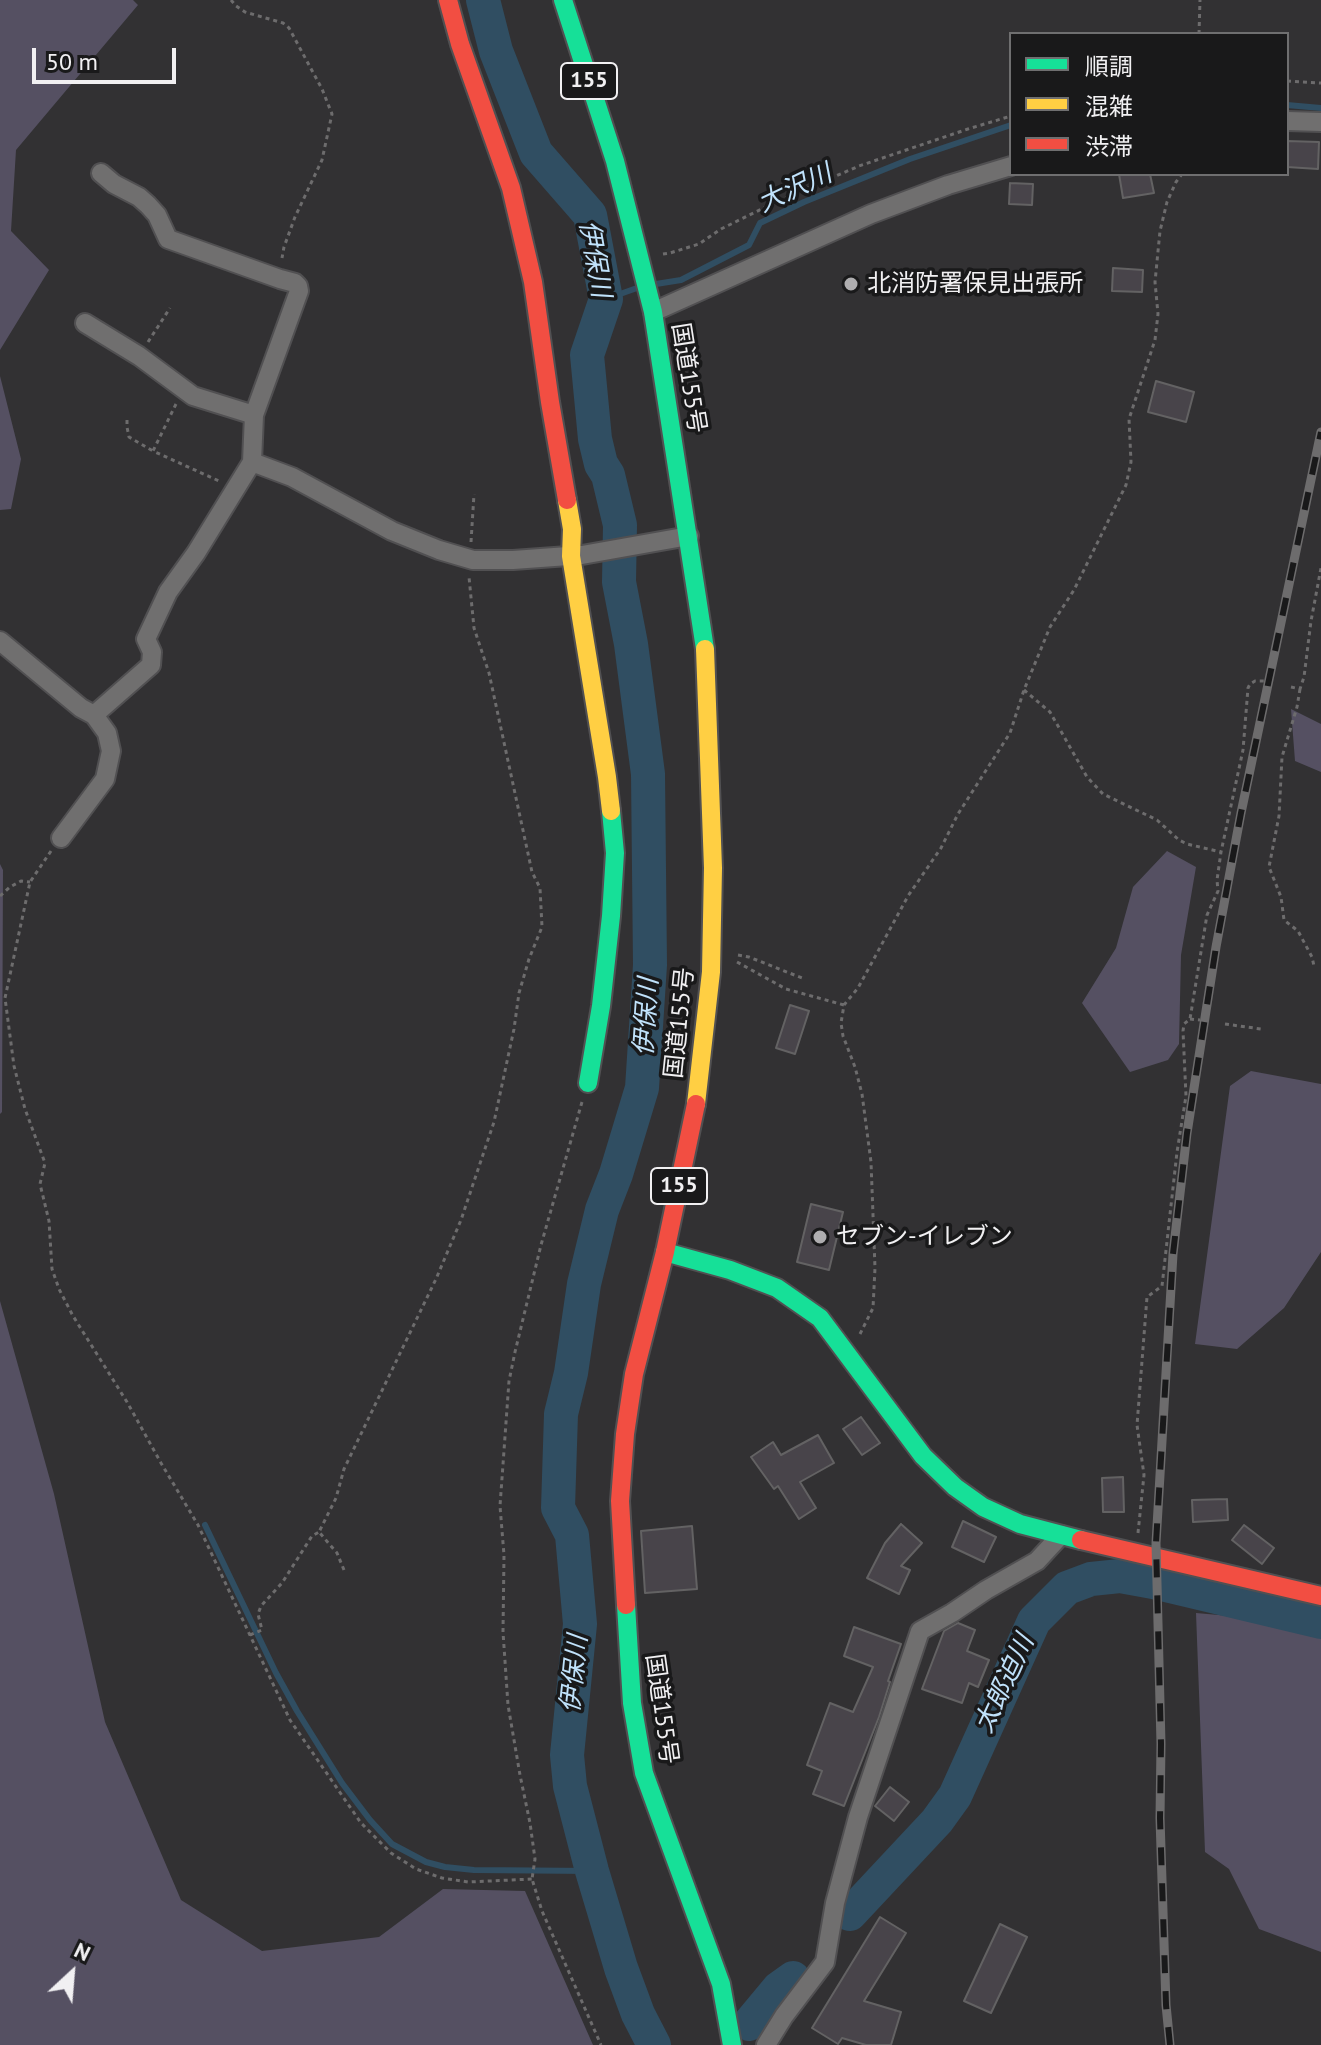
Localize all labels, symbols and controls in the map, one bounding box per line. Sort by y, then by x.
scale bar [36,32,180,82]
legend [1009,32,1289,176]
text: 50 m [46,46,98,77]
text: 順調 [1085,51,1133,82]
road number: 155 [561,63,617,99]
text: 混雑 [1085,91,1133,122]
text: 渋滞 [1085,131,1133,162]
water label: 大沢川 [753,158,837,220]
water label: 伊保川 [572,218,616,300]
place label: 北消防署保見出張所 [867,270,1083,298]
marker: 北消防署保見出張所 [842,275,860,293]
street label: 国道155号 [665,321,711,435]
street label: 国道155号 [660,966,700,1080]
water label: 伊保川 [629,977,665,1057]
road number: 155 [651,1168,707,1204]
place label: セブン-イレブン [836,1223,1013,1251]
marker: セブン-イレブン [811,1228,829,1246]
water label: 太郎迫川 [969,1630,1041,1738]
water label: 伊保川 [555,1634,595,1714]
street label: 国道155号 [639,1652,683,1766]
north arrow [32,1933,112,2013]
text: N [70,1936,95,1967]

